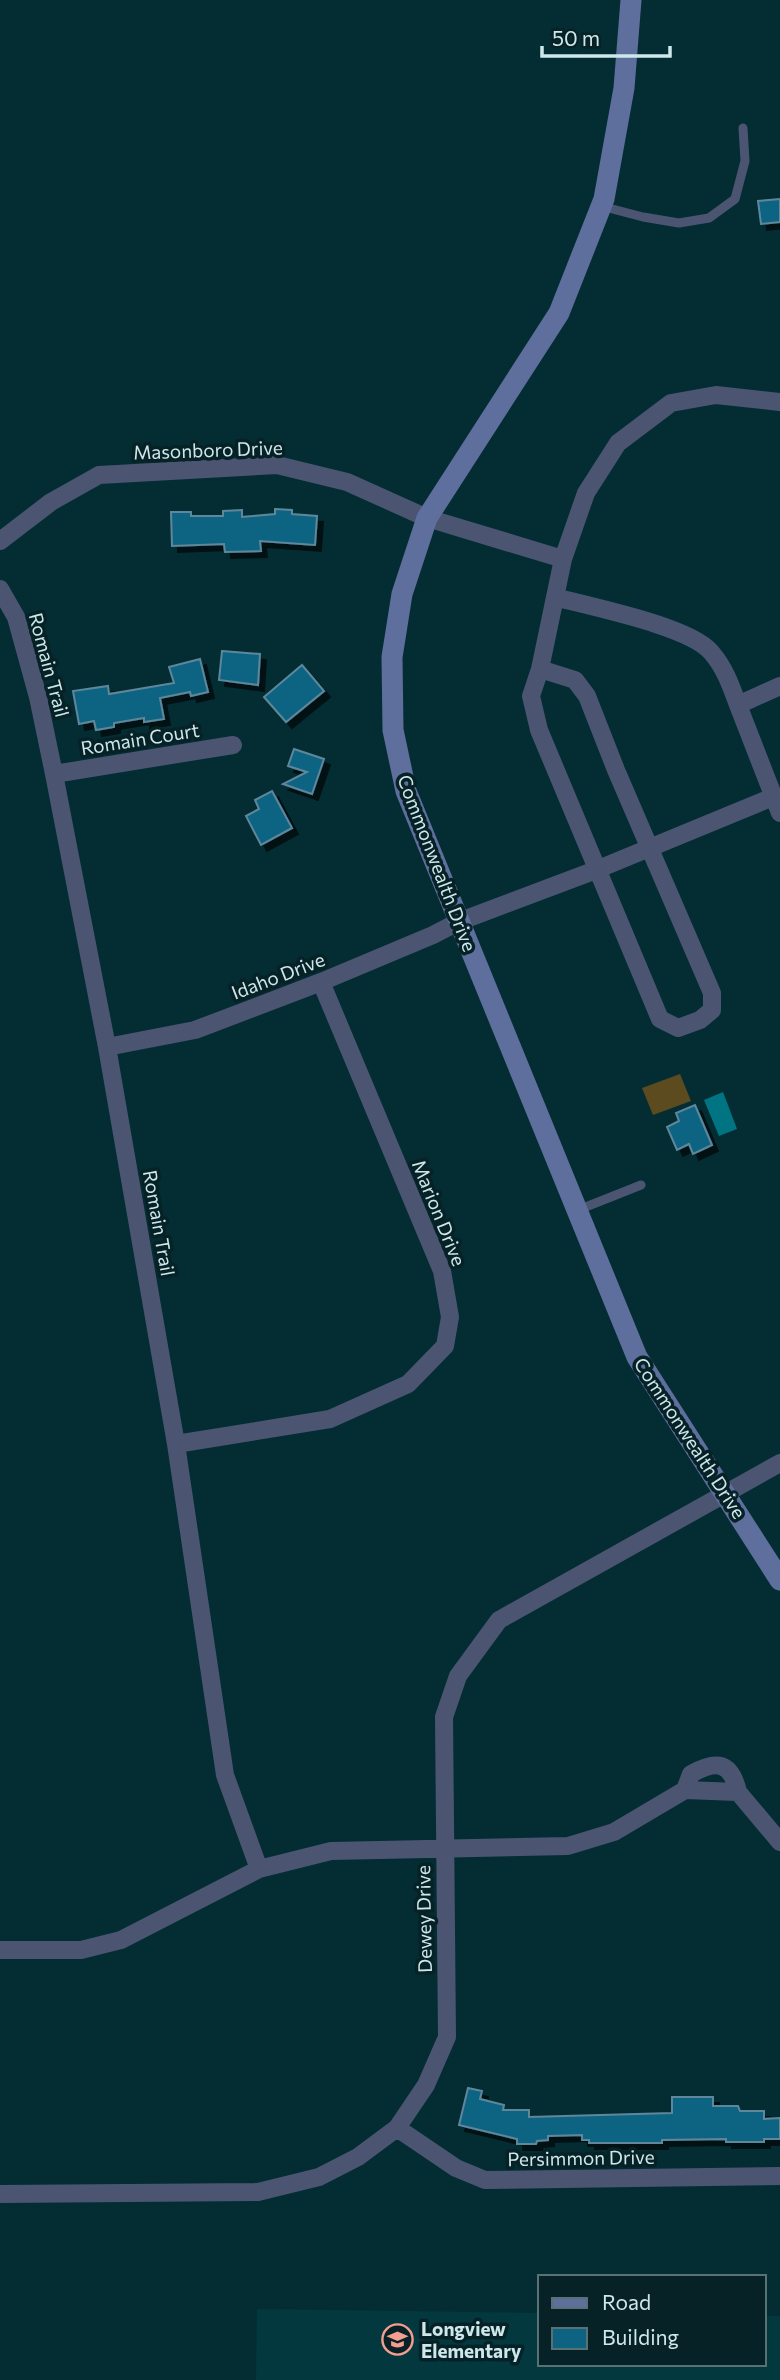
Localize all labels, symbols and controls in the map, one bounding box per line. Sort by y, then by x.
scale bar [542,14,670,58]
text: 50 m [552,25,600,50]
street label: Masonboro Drive [133,435,283,464]
street label: Romain Trail [25,610,74,720]
street label: Romain Court [79,718,201,759]
street label: Commonwealth Drive [393,771,482,954]
street label: Idaho Drive [228,947,328,1004]
street label: Marion Drive [408,1156,471,1269]
street label: Romain Trail [139,1168,180,1278]
street label: Commonwealth Drive [630,1353,751,1523]
street label: Dewey Drive [411,1865,436,1973]
street label: Persimmon Drive [507,2145,655,2170]
legend [538,2275,766,2366]
text: Road [602,2289,651,2314]
place label: Longview Elementary [421,2317,522,2362]
school or university icon: Longview Elementary [381,2323,415,2357]
text: Building [602,2324,679,2349]

